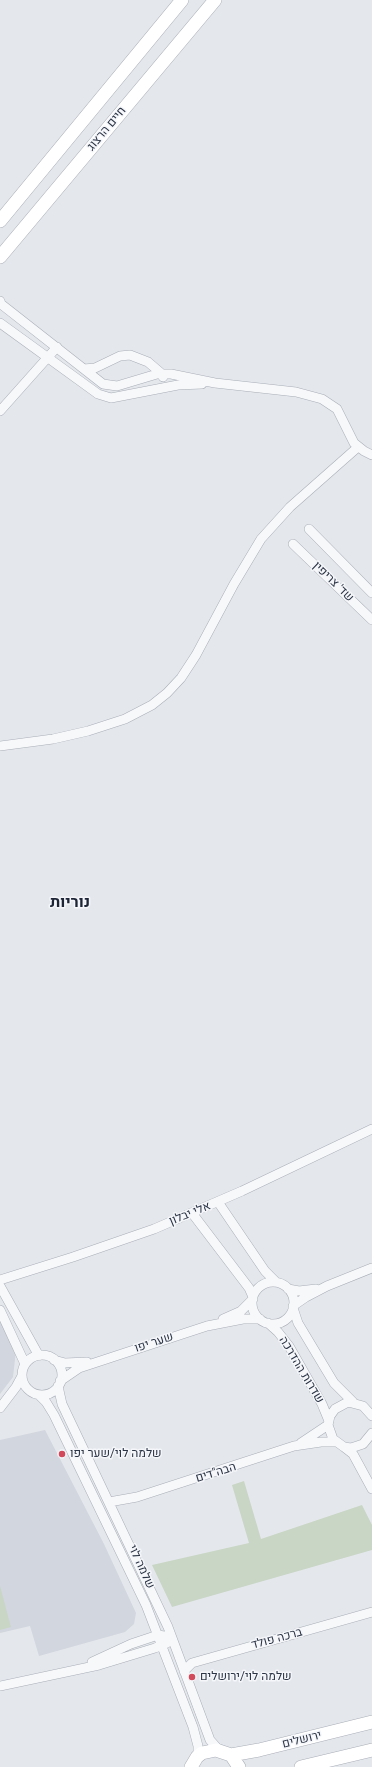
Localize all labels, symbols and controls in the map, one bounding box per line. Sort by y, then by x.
street label: חיים הרצוג [85,104,129,154]
street label: שד' צריפין [309,559,357,605]
district label: נוריות [50,893,90,913]
street label: אלי יבלון [167,1199,213,1229]
street label: שער יפו [133,1330,175,1356]
street label: שדרות ההדרכה [275,1334,327,1406]
place label: שלמה לוי/שער יפו [70,1447,162,1461]
marker: שלמה לוי/שער יפו [57,1449,67,1459]
street label: הבה"דים [194,1460,238,1486]
street label: שלמה לוי [125,1543,157,1591]
street label: ברכה פולד [250,1625,304,1653]
place label: שלמה לוי/ירושלים [200,1670,292,1684]
marker: שלמה לוי/ירושלים [187,1672,197,1682]
street label: ירושלים [281,1728,323,1752]

